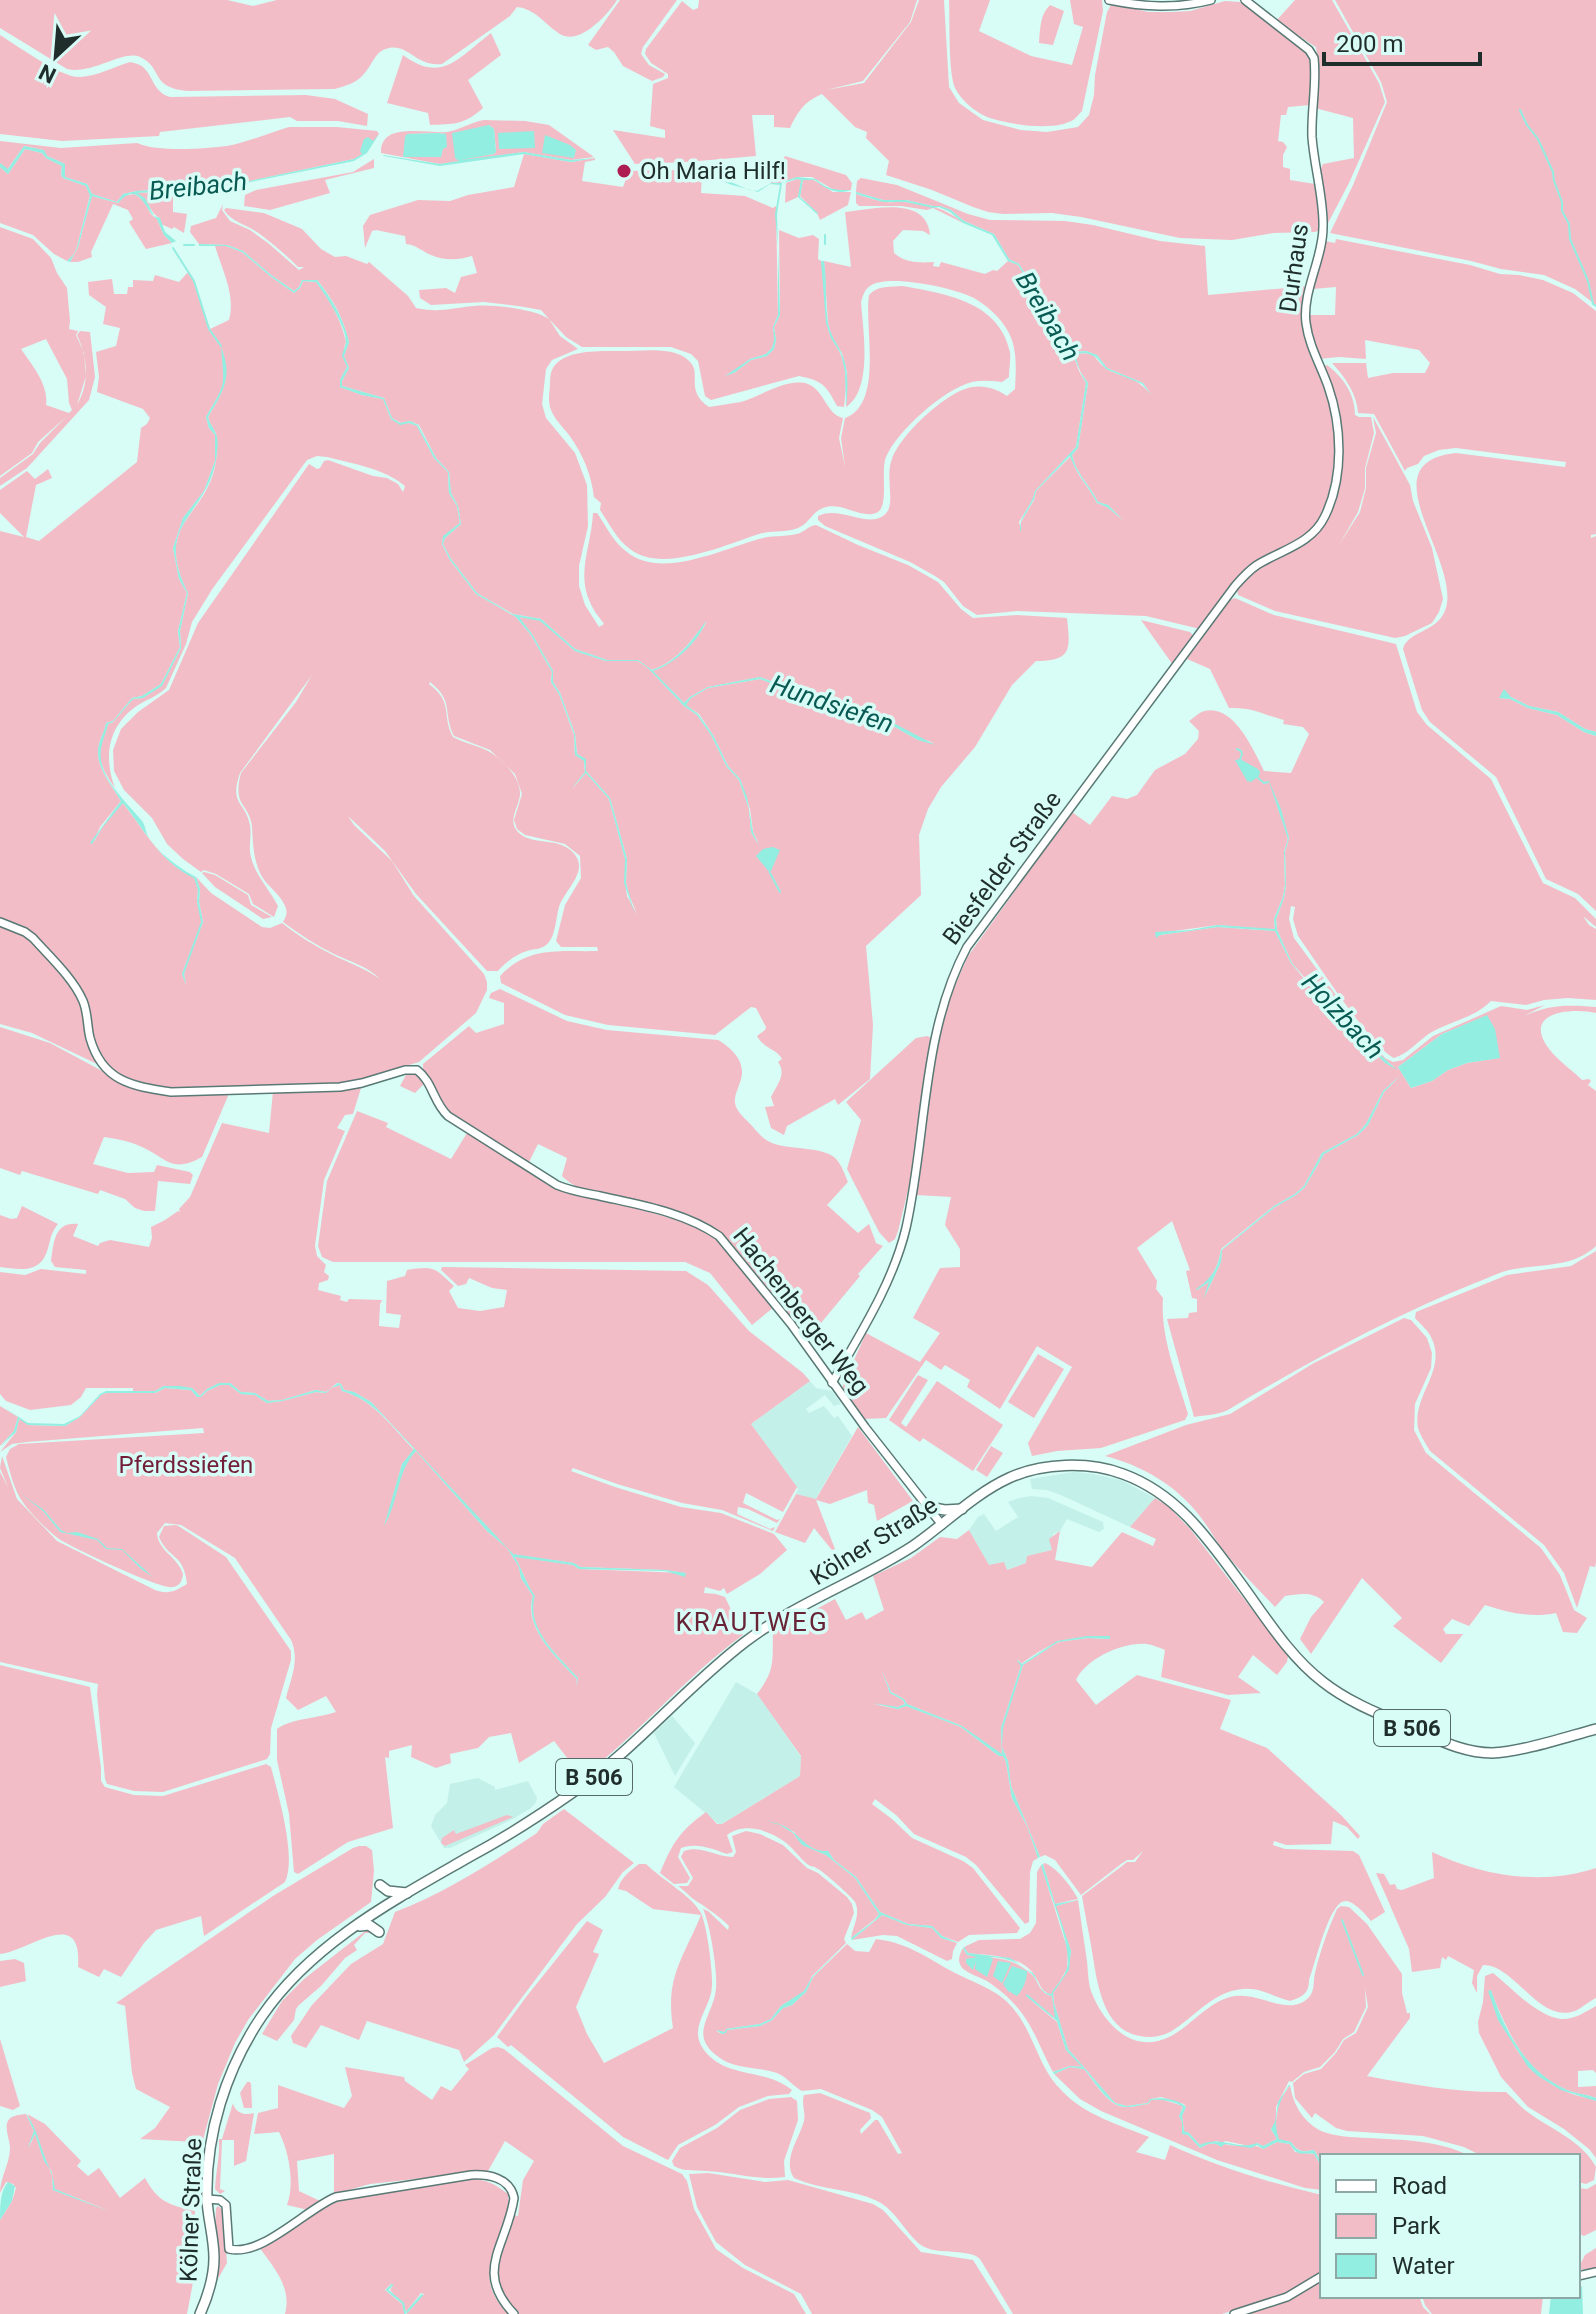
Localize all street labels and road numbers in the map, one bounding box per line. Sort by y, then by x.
street label: Durhaus [1274,222,1314,314]
street label: Biesfelder Straße [937,786,1067,950]
street label: Hachenberger Weg [727,1222,875,1400]
street label: Kölner Straße [805,1491,943,1591]
road number: B 506 [1374,1710,1450,1746]
road number: B 506 [556,1759,632,1795]
street label: Kölner Straße [174,2137,208,2283]

